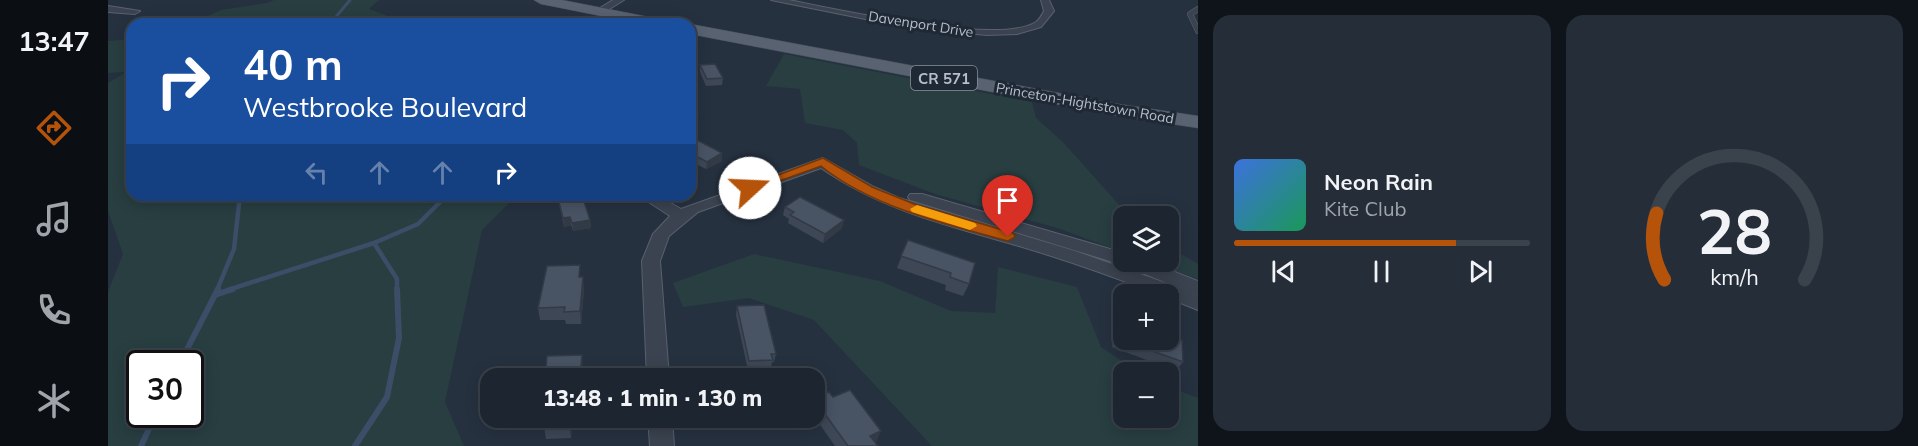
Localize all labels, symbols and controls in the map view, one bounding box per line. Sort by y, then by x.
street label: Davenport Drive [867,7,975,41]
text: 13:47 [18,24,90,58]
text: 40 m [243,38,343,91]
icon: right [144,42,222,120]
road number: CR 571 [911,66,977,90]
street label: Princeton-Hightstown Road [995,78,1175,128]
text: Westbrooke Boulevard [243,90,527,124]
icon: directions [33,107,75,149]
icon: left [300,156,333,189]
icon: ahead [363,156,396,189]
icon: ahead [426,156,459,189]
icon: right [489,156,522,189]
position arrow [718,156,782,220]
text: Neon Rain [1324,168,1433,196]
pin [982,175,1033,237]
icon: arrive [991,184,1024,217]
text: 28 [1697,191,1772,270]
text: Kite Club [1324,196,1406,221]
icon: music [33,198,75,240]
map controls [1113,206,1179,428]
button: layers [1113,206,1179,272]
icon: previous [1267,255,1300,288]
icon: pause [1365,255,1398,288]
icon: next [1464,255,1497,288]
text: km/h [1710,263,1758,290]
button: + [1113,284,1179,350]
icon: phone [33,289,75,331]
speed limit sign: 30 [126,350,204,428]
button: − [1113,362,1179,428]
icon: climate [33,380,75,422]
text: 13:48 · 1 min · 130 m [543,384,762,412]

